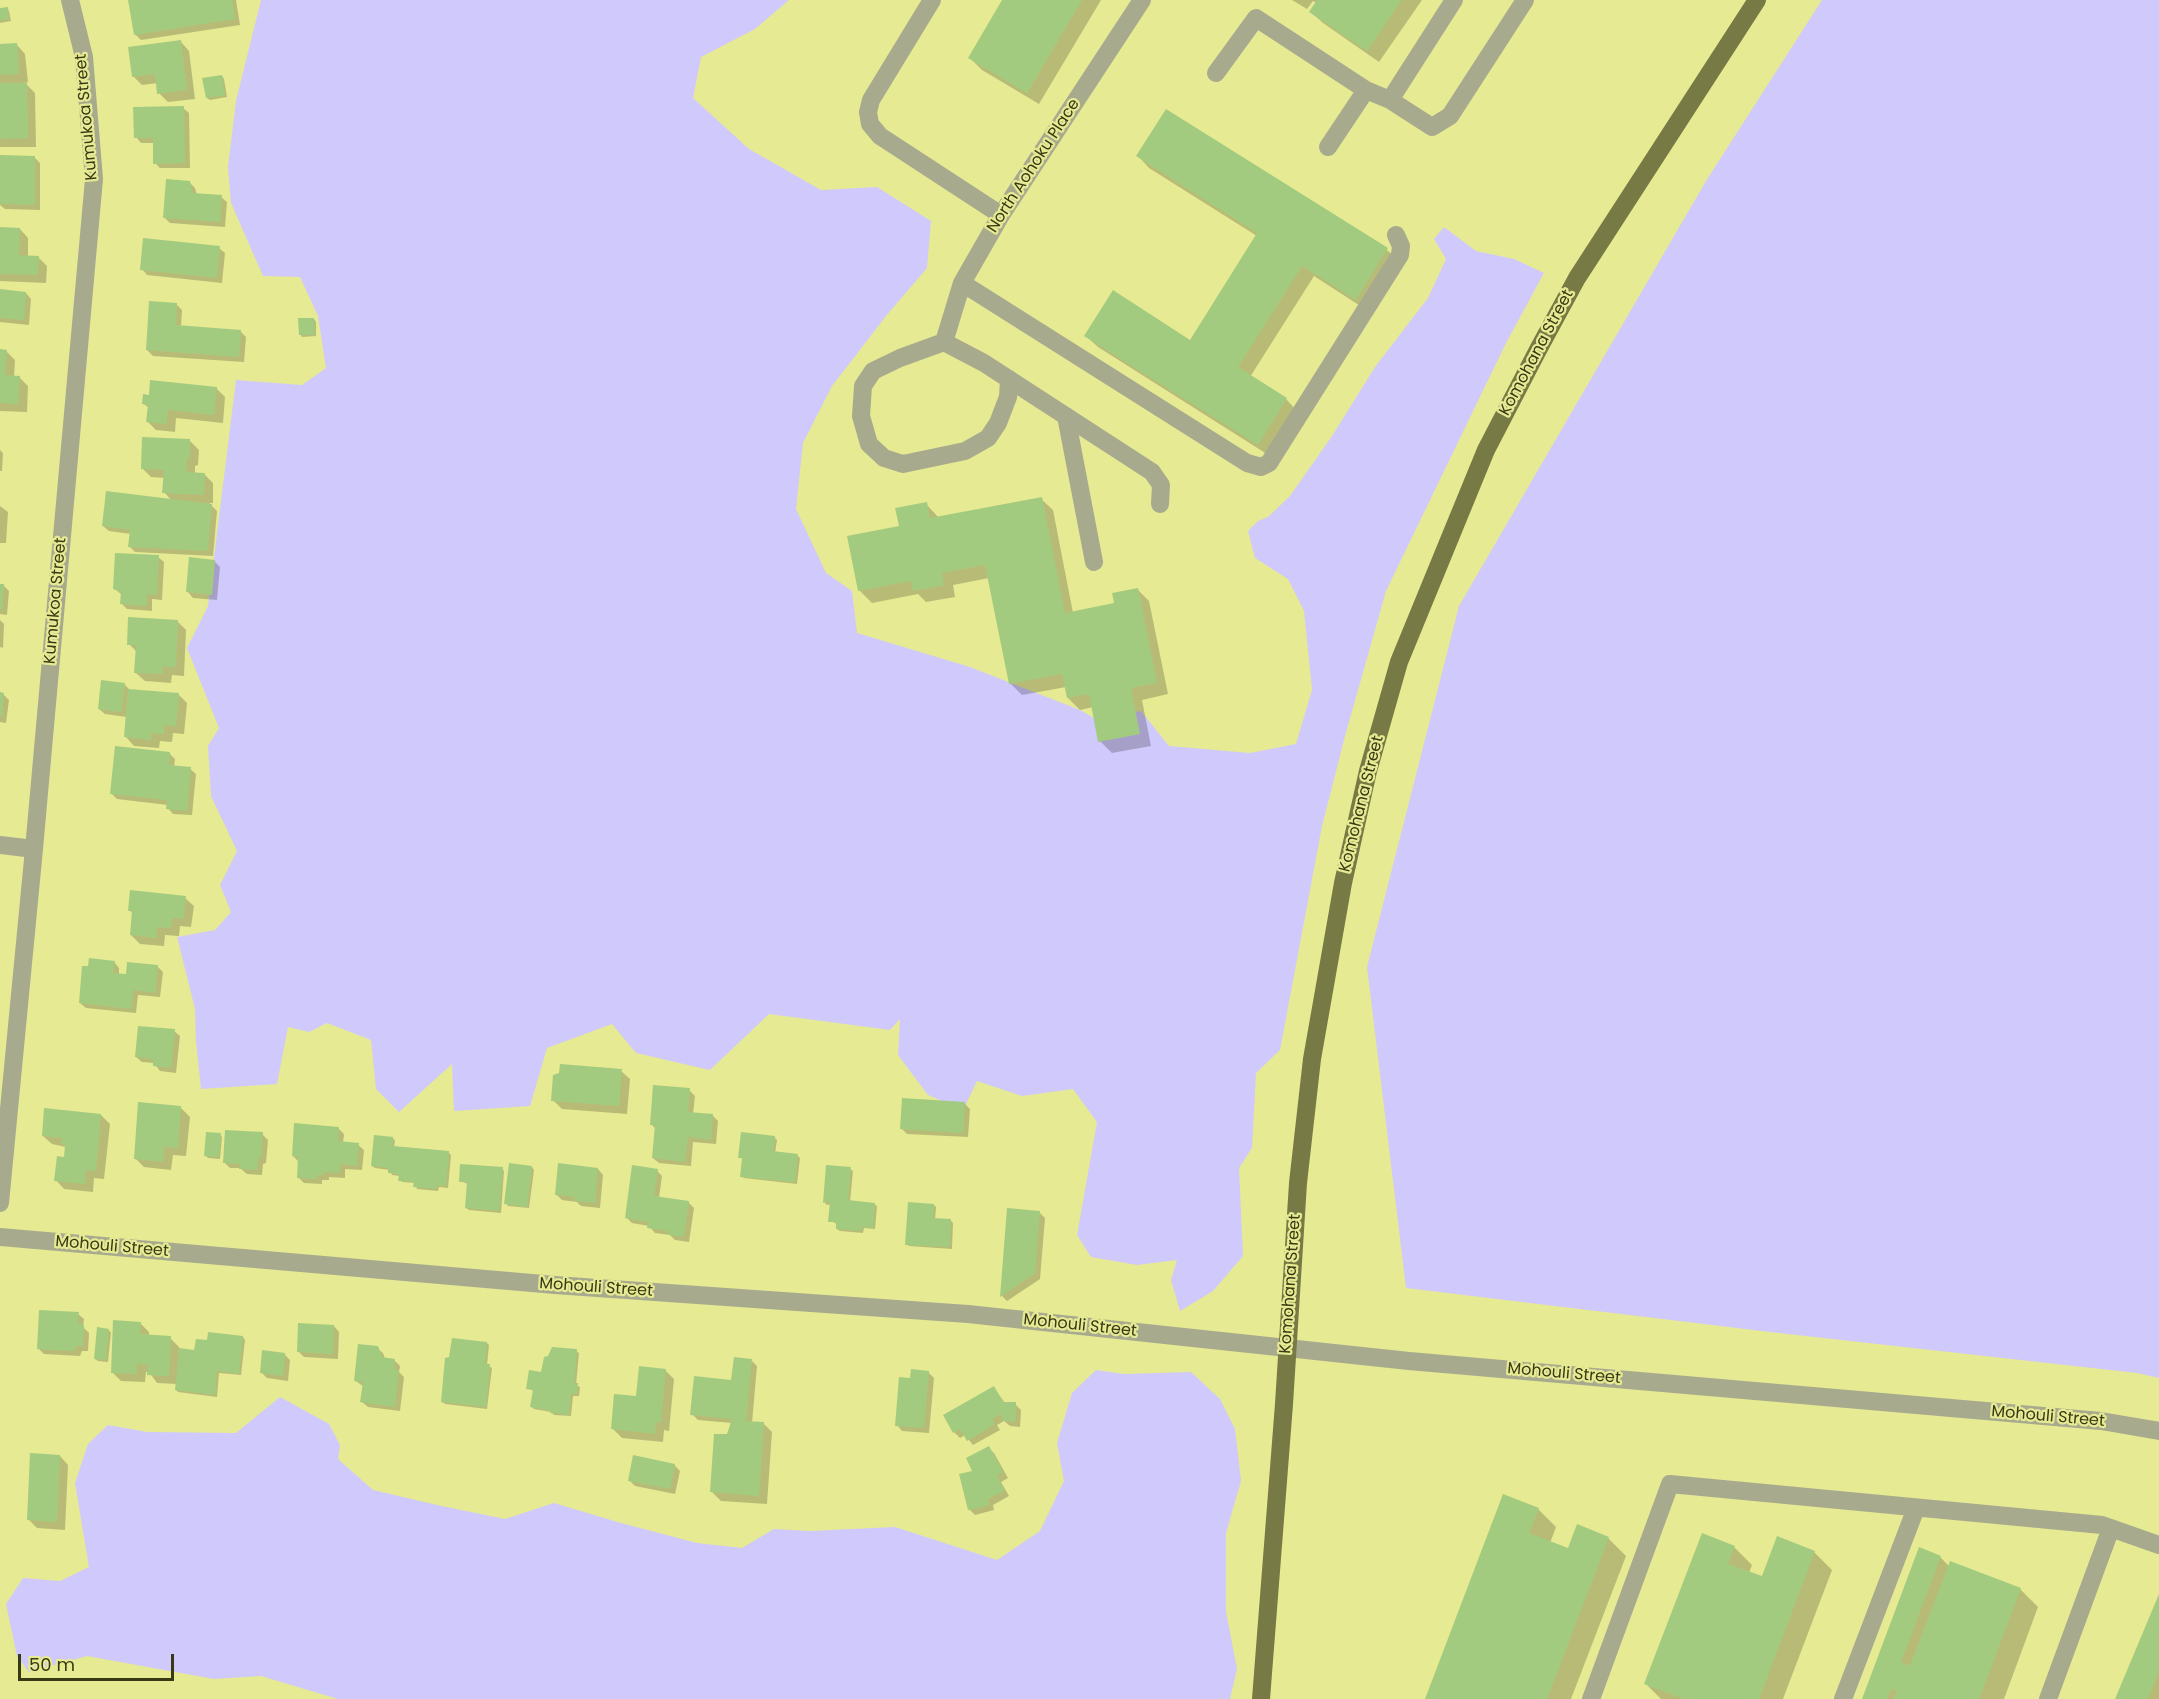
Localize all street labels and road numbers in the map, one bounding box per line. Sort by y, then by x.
street label: Kumukoa Street [72,53,102,181]
street label: North Aohoku Place [984,95,1084,237]
street label: Komohana Street [1496,287,1578,419]
street label: Kumukoa Street [41,537,71,665]
street label: Komohana Street [1336,734,1388,874]
street label: Komohana Street [1277,1214,1305,1354]
street label: Mohouli Street [55,1232,169,1262]
street label: Mohouli Street [539,1274,653,1302]
street label: Mohouli Street [1022,1311,1138,1341]
street label: Mohouli Street [1507,1359,1621,1389]
street label: Mohouli Street [1991,1402,2105,1432]

